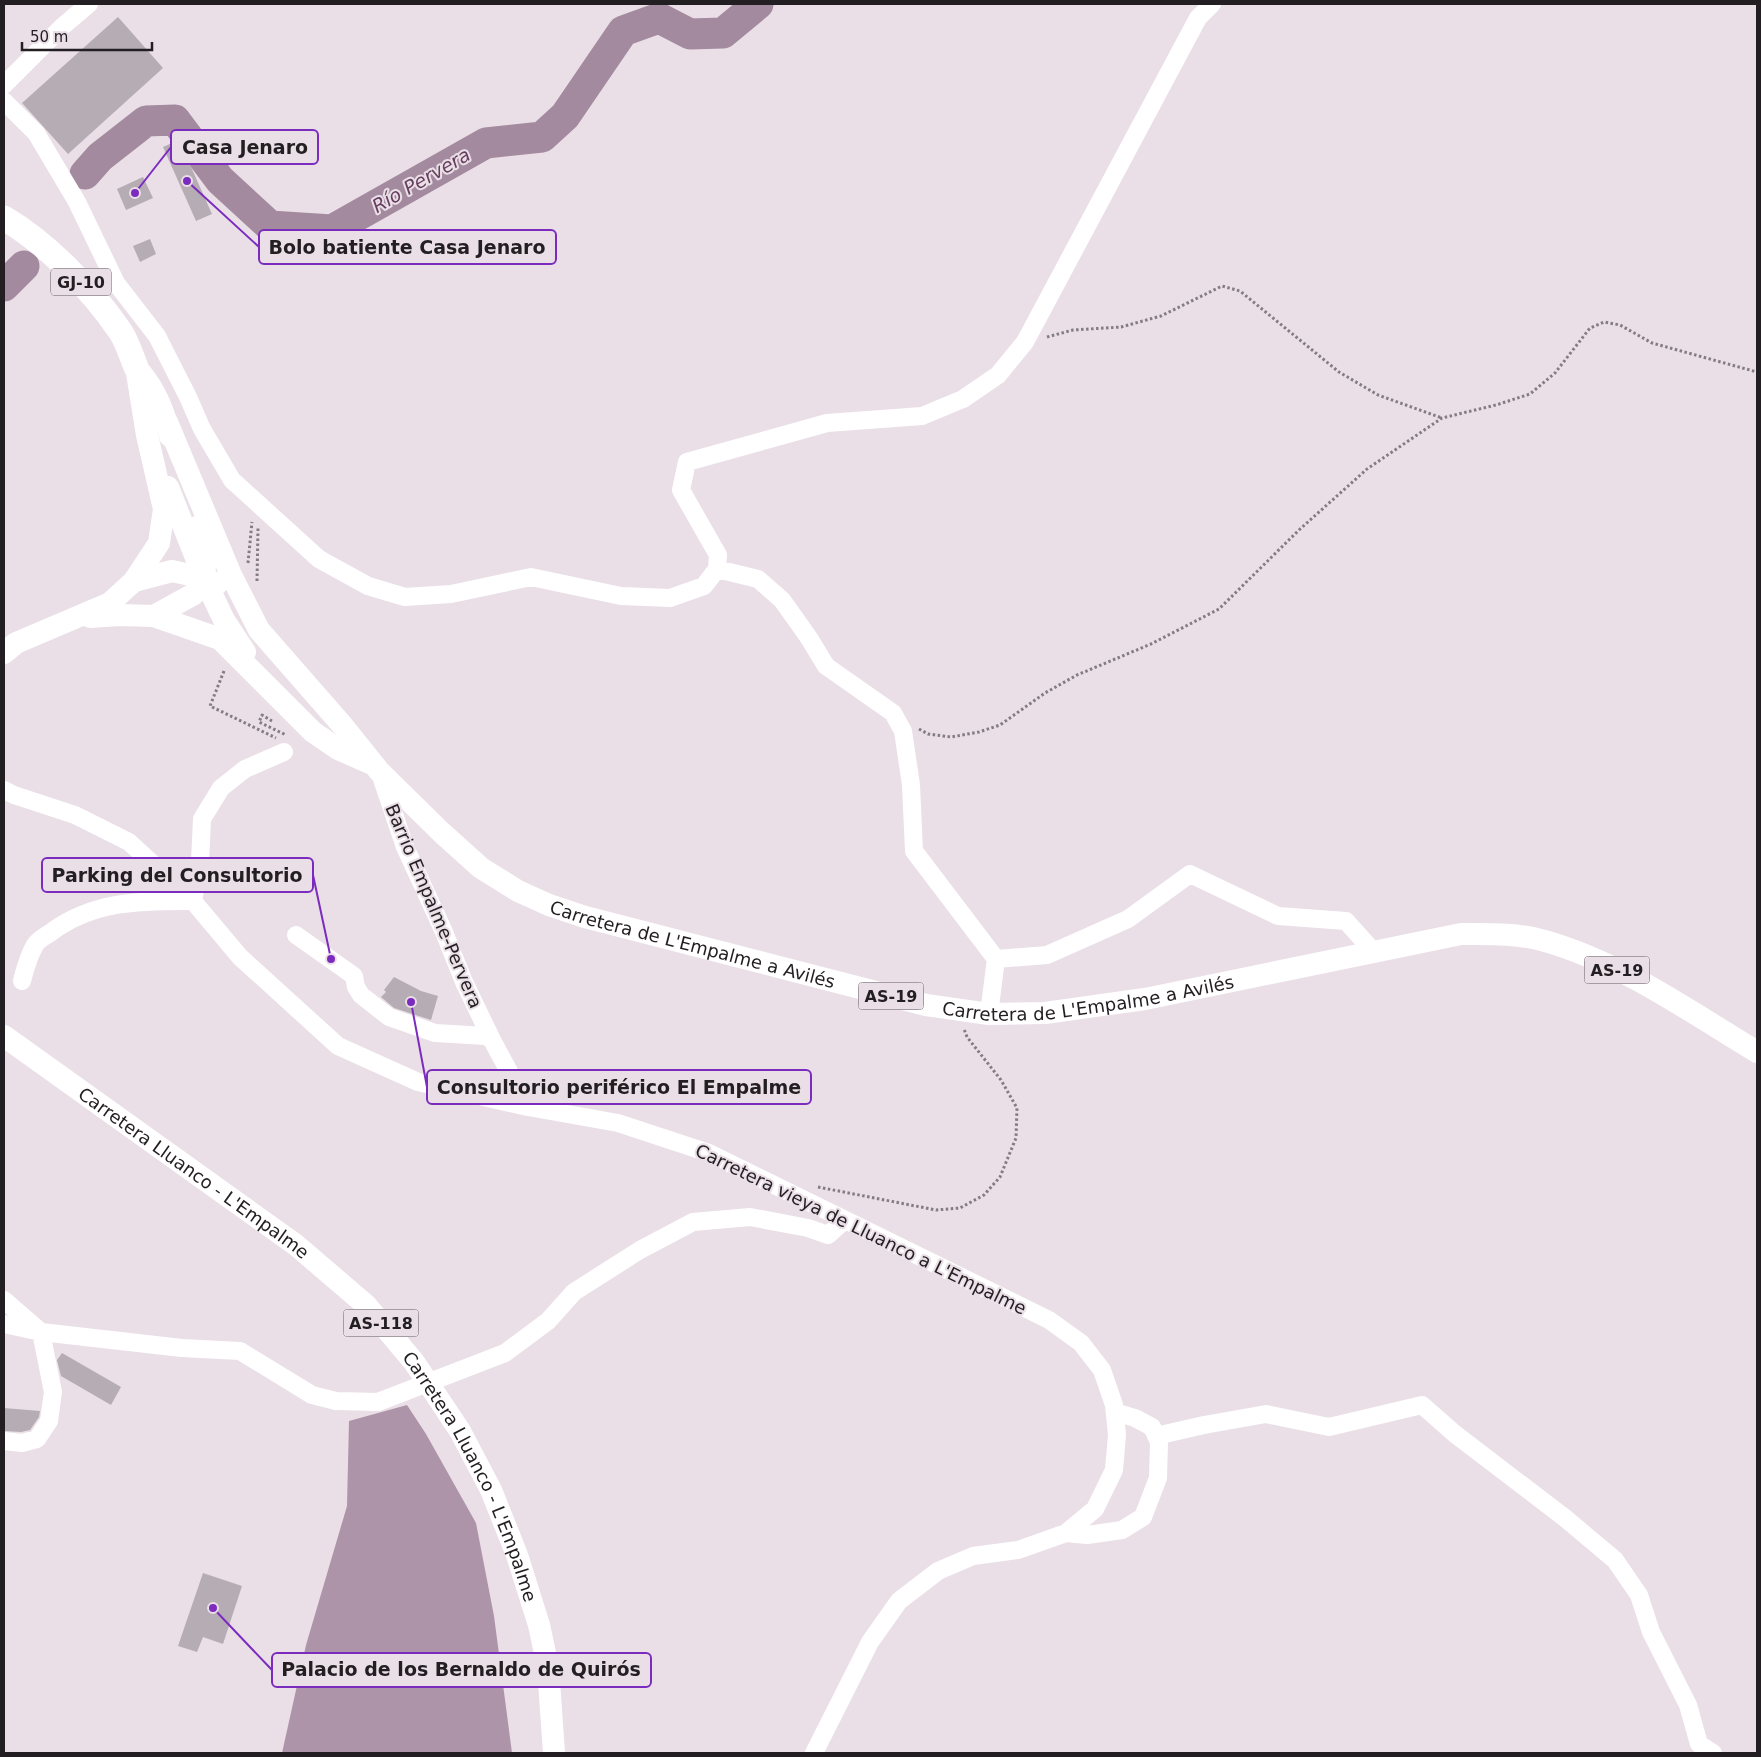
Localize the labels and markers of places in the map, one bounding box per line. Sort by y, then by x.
callout: Casa Jenaro [171,130,318,164]
callout: Bolo batiente Casa Jenaro [259,230,556,264]
callout: Parking del Consultorio [42,858,313,892]
callout: Consultorio periférico El Empalme [427,1070,811,1104]
callout: Palacio de los Bernaldo de Quirós [272,1653,651,1687]

